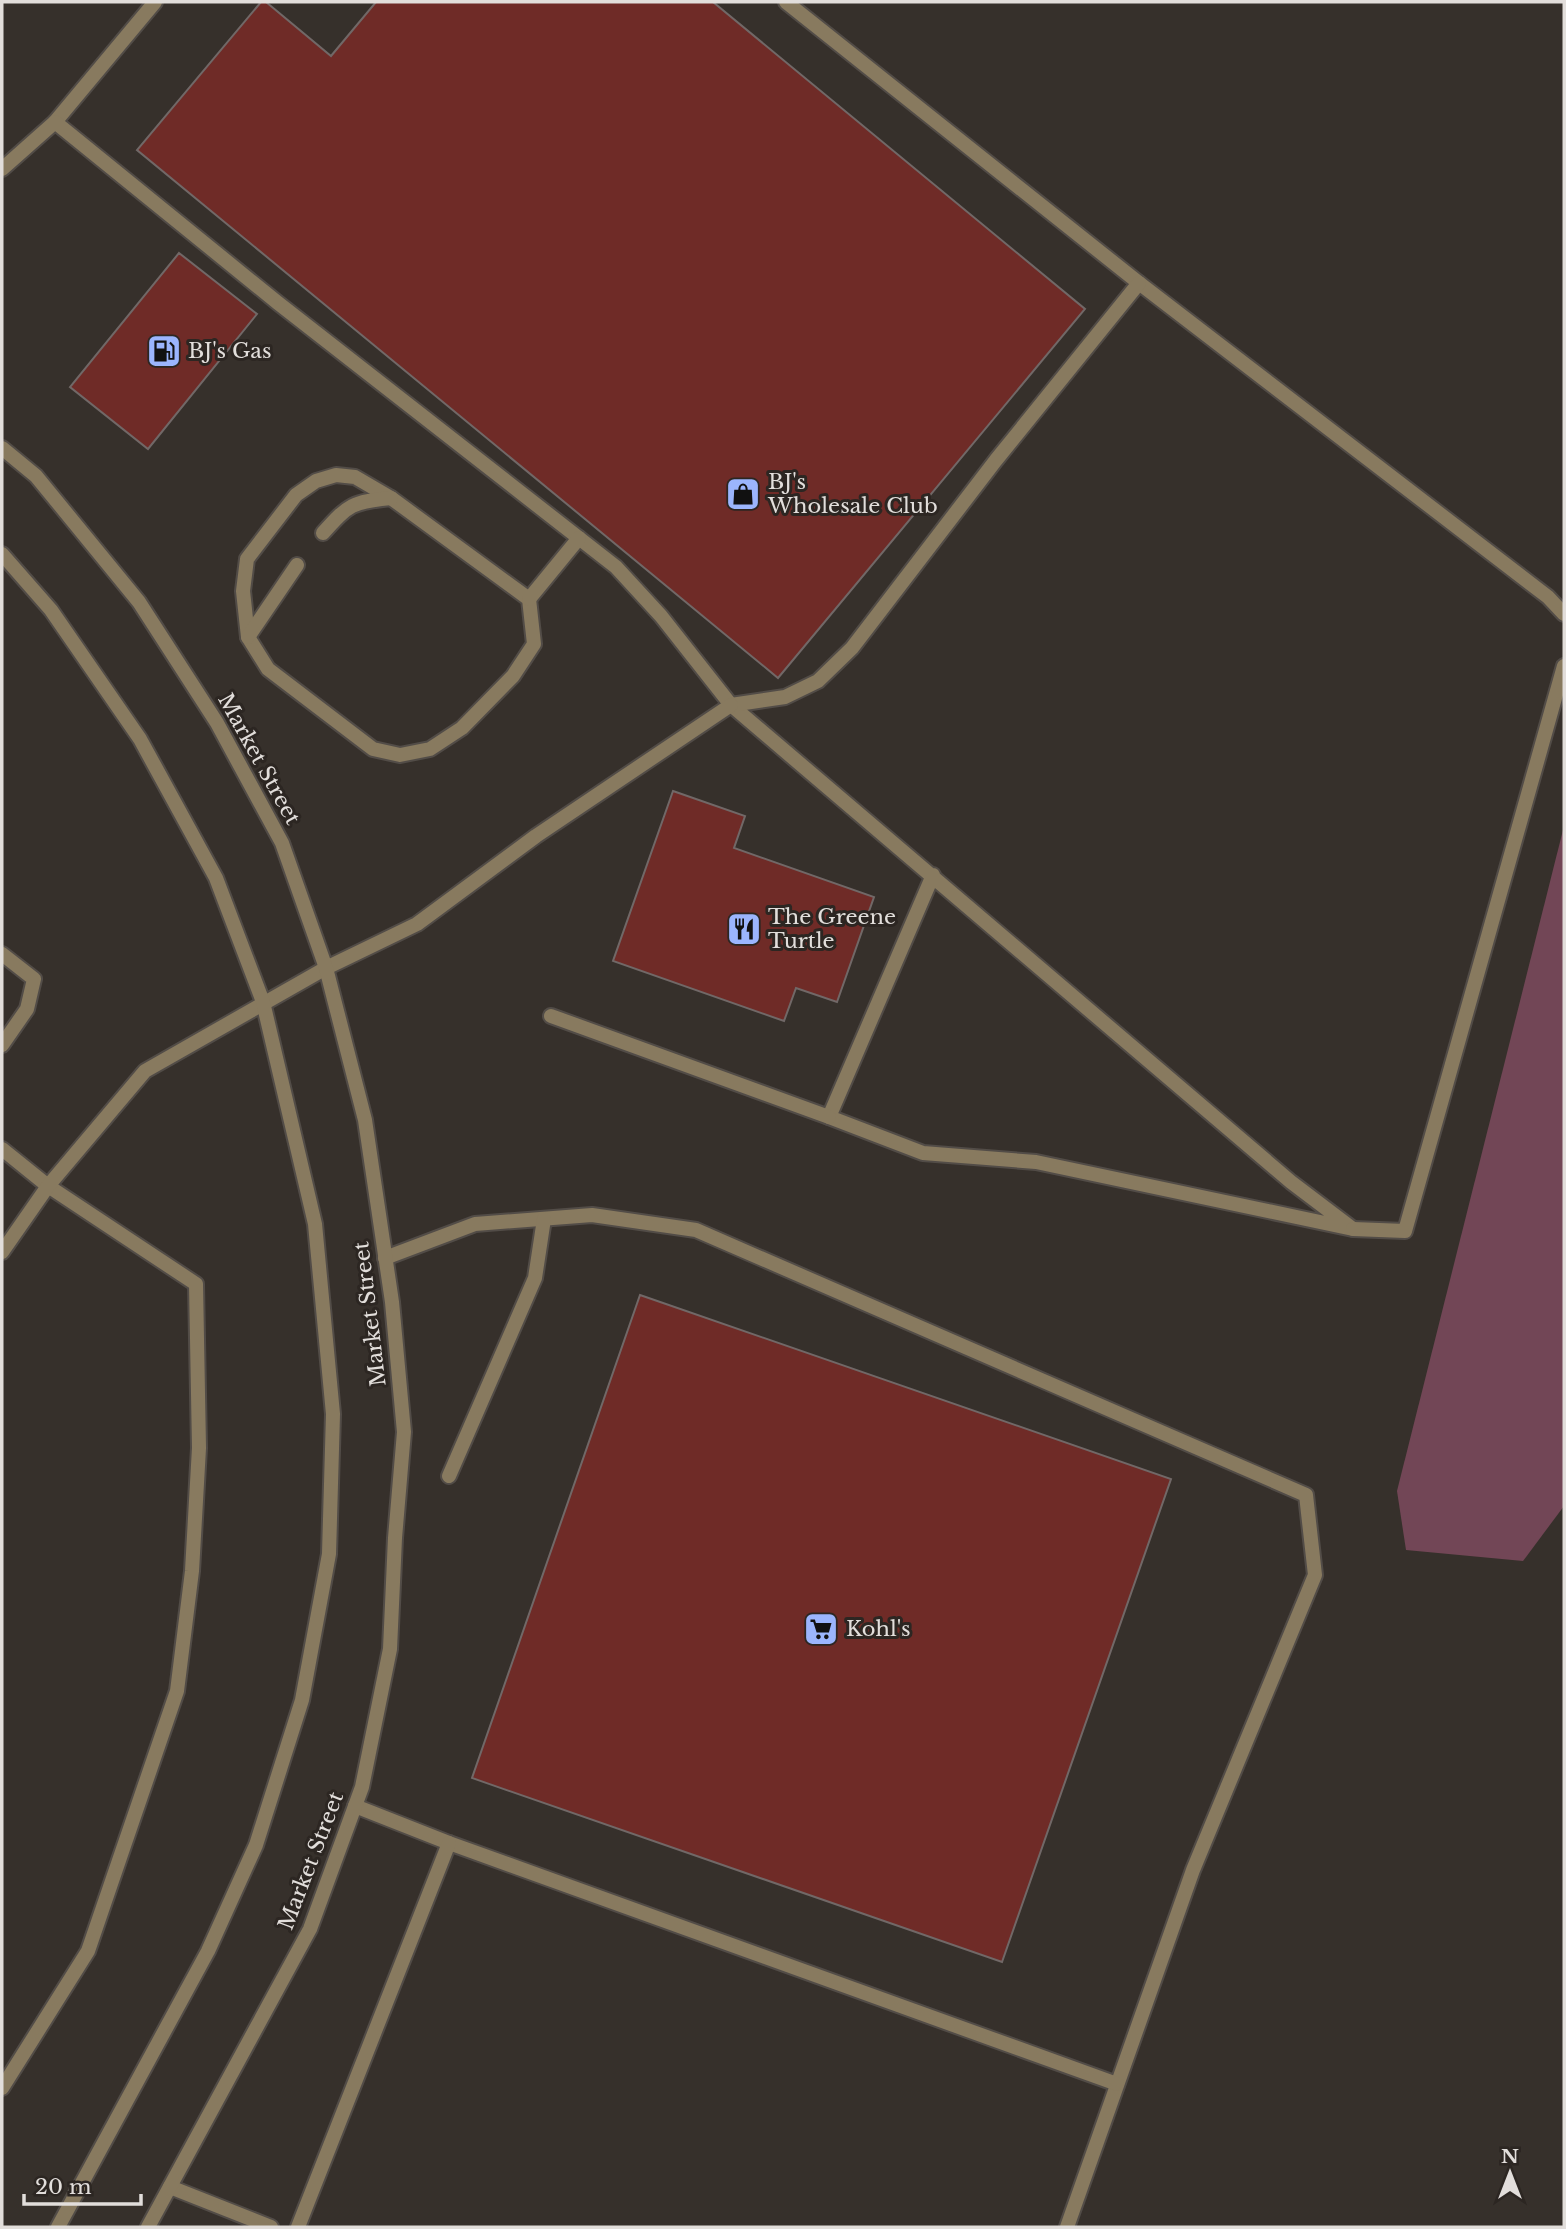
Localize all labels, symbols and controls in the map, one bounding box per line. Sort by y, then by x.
fuel station icon: BJ's Gas [145,332,183,370]
place label: BJ's Gas [188,338,271,364]
place label: BJ's Wholesale Club [767,469,938,519]
shop icon: BJ's Wholesale Club [724,475,762,513]
street label: Market Street [212,689,306,829]
place label: The Greene Turtle [768,904,896,954]
restaurant icon: The Greene Turtle [725,910,763,948]
street label: Market Street [348,1240,392,1388]
supermarket icon: Kohl's [802,1610,840,1648]
place label: Kohl's [846,1616,911,1642]
street label: Market Street [273,1788,349,1934]
north arrow [1475,2138,1545,2208]
text: N [1501,2145,1519,2168]
scale bar [24,2162,142,2206]
text: 20 m [35,2174,92,2200]

